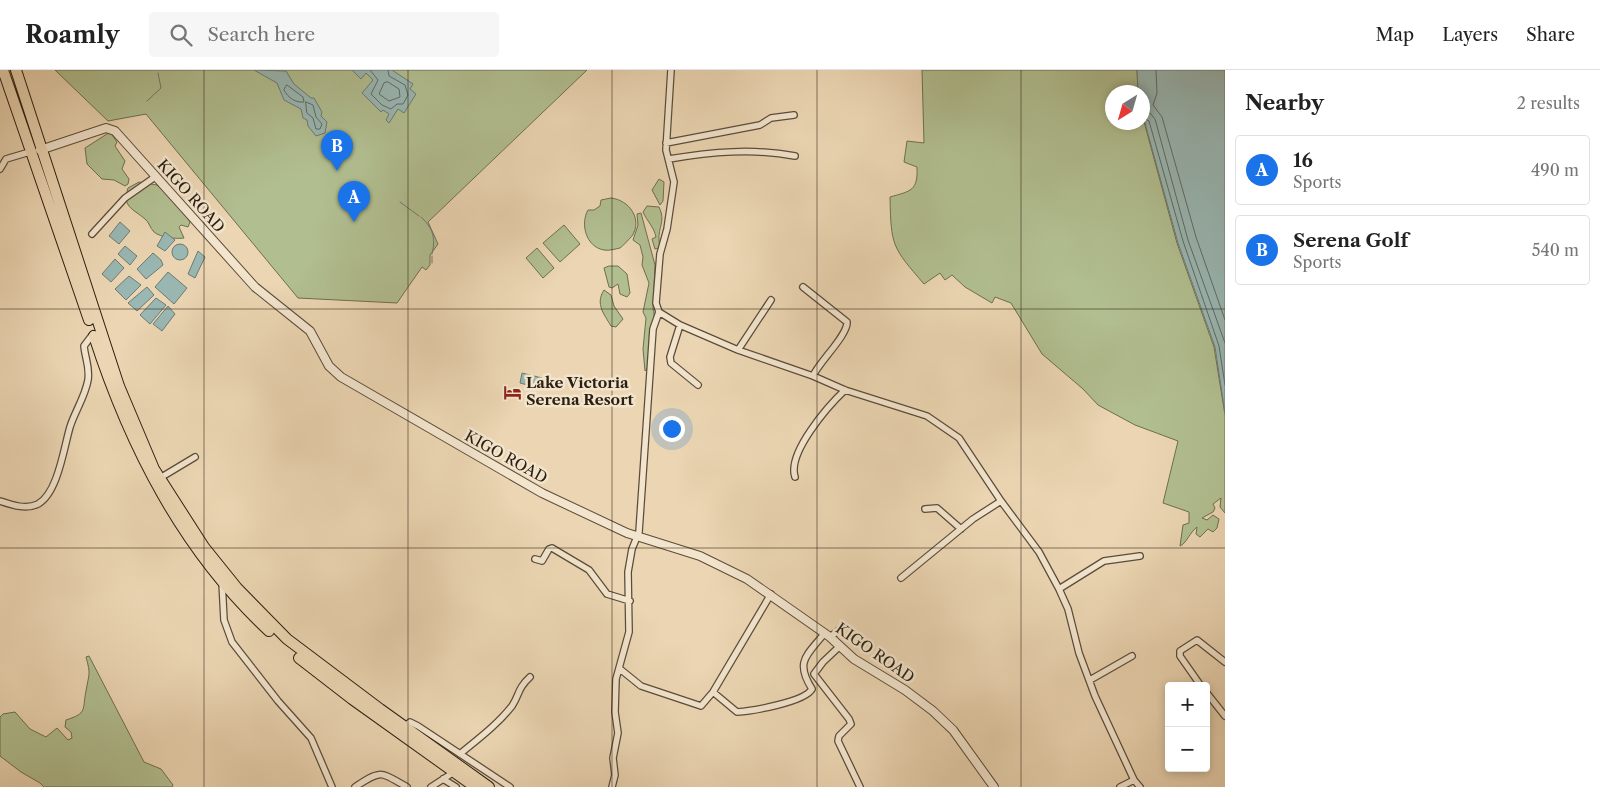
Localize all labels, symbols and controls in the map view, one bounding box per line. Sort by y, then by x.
search box [149,12,499,57]
text: Roamly [25,20,119,49]
icon: search [167,21,195,49]
text: Search here [207,23,315,46]
text: Map [1376,24,1414,46]
text: Layers [1442,24,1498,46]
text: Share [1526,24,1575,46]
north arrow [1105,85,1150,130]
text: Nearby [1245,90,1324,115]
text: 2 results [1517,93,1580,113]
pin: B [321,130,353,171]
text: 16 [1293,149,1313,172]
street label: KIGO ROAD [154,155,229,236]
text: A [1256,160,1268,180]
text: 490 m [1531,160,1579,180]
text: Sports [1293,172,1342,192]
pin: A [338,181,370,222]
text: Serena Golf [1293,229,1408,252]
text: B [1256,240,1268,260]
text: 540 m [1532,240,1579,260]
text: Sports [1293,252,1342,272]
place label: Lake Victoria Serena Resort [526,373,634,409]
hotel icon: Lake Victoria Serena Resort [502,382,522,402]
your location [659,416,685,442]
street label: KIGO ROAD [461,426,551,487]
street label: KIGO ROAD [832,618,918,687]
map controls [1165,682,1210,772]
button: + [1165,682,1210,727]
button: − [1165,727,1210,772]

